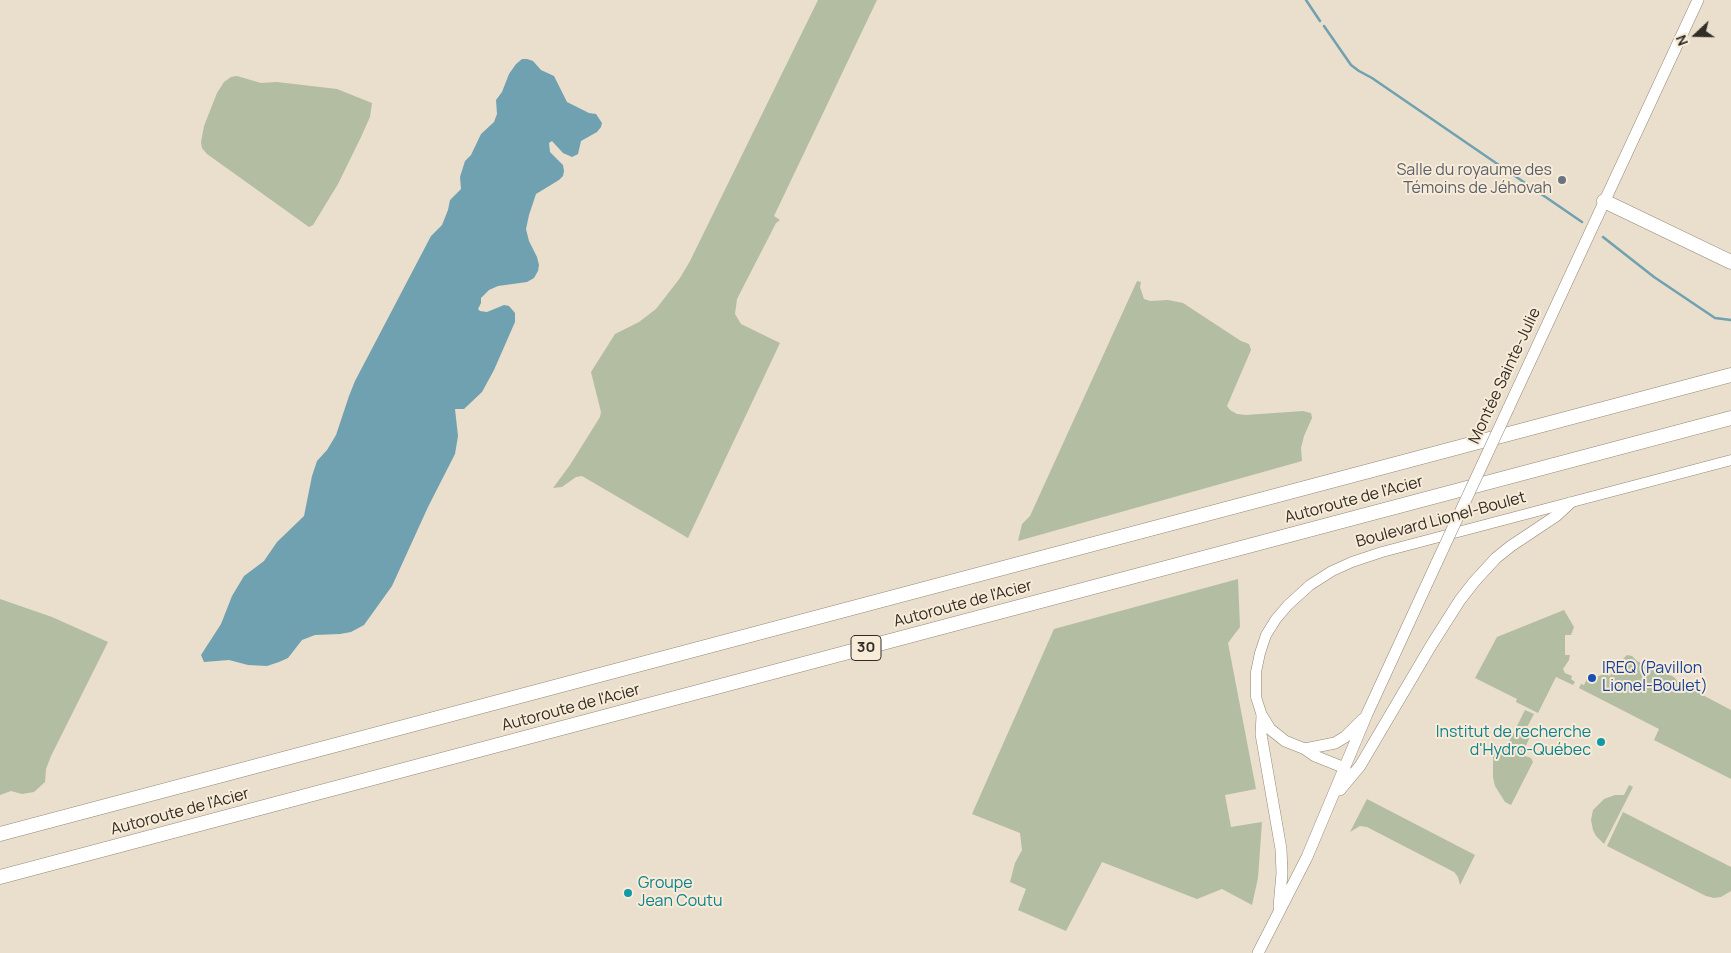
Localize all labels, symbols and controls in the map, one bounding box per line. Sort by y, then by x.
north arrow [1671,10,1721,60]
text: N [1671,32,1692,49]
place label: Salle du royaume des Témoins de Jéhovah [1396,161,1552,199]
marker: Salle du royaume des Témoins de Jéhovah [1556,174,1568,186]
street label: Montée Sainte-Julie [1465,305,1545,447]
street label: Autoroute de l'Acier [1283,472,1425,528]
street label: Boulevard Lionel-Boulet [1354,488,1528,552]
street label: Autoroute de l'Acier [892,576,1034,632]
road number: 30 [851,636,881,660]
place label: IREQ (Pavillon Lionel-Boulet) [1602,659,1708,697]
marker: IREQ (Pavillon Lionel-Boulet) [1586,672,1598,684]
street label: Autoroute de l'Acier [500,680,642,736]
place label: Institut de recherche d'Hydro-Québec [1436,723,1591,761]
marker: Institut de recherche d'Hydro-Québec [1595,736,1607,748]
street label: Autoroute de l'Acier [109,784,251,840]
place label: Groupe Jean Coutu [638,874,723,912]
marker: Groupe Jean Coutu [622,887,634,899]

